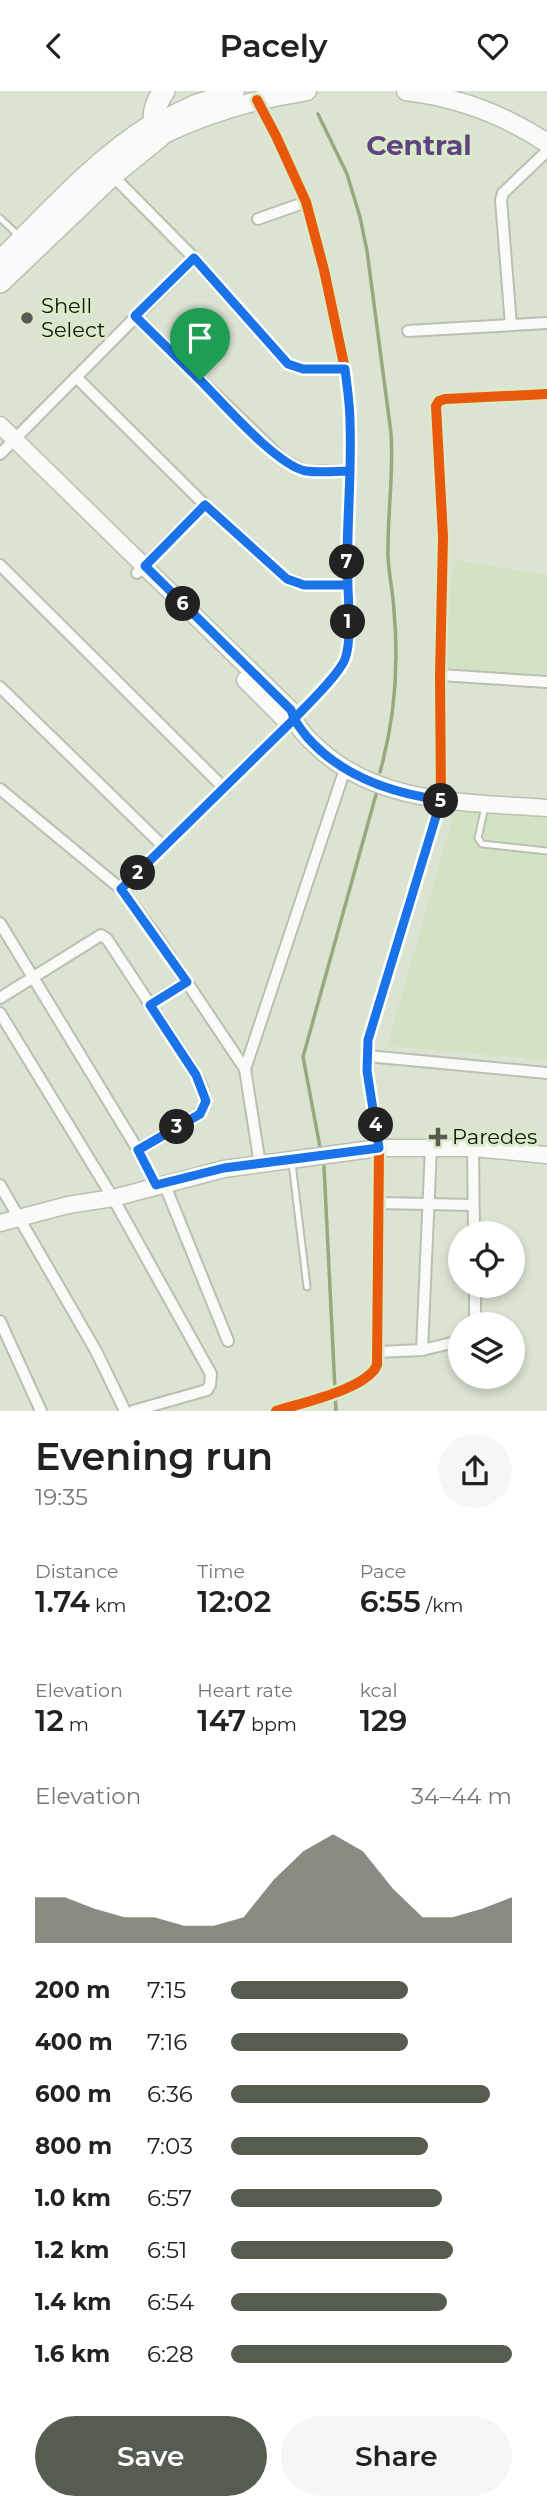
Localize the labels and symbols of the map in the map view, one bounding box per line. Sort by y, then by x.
district label: Central [366,128,472,162]
place label: Shell Select [41,293,105,342]
pin [170,308,230,380]
marker: Shell Select [19,310,35,326]
pin: 7 [330,545,364,580]
pin: 6 [166,587,200,621]
pin: 1 [330,605,366,639]
pin: 5 [424,783,458,819]
pin: 2 [120,855,156,891]
pin: 4 [358,1107,394,1143]
pin: 3 [160,1109,194,1145]
place label: Paredes [452,1124,537,1149]
marker: Paredes [430,1129,446,1145]

